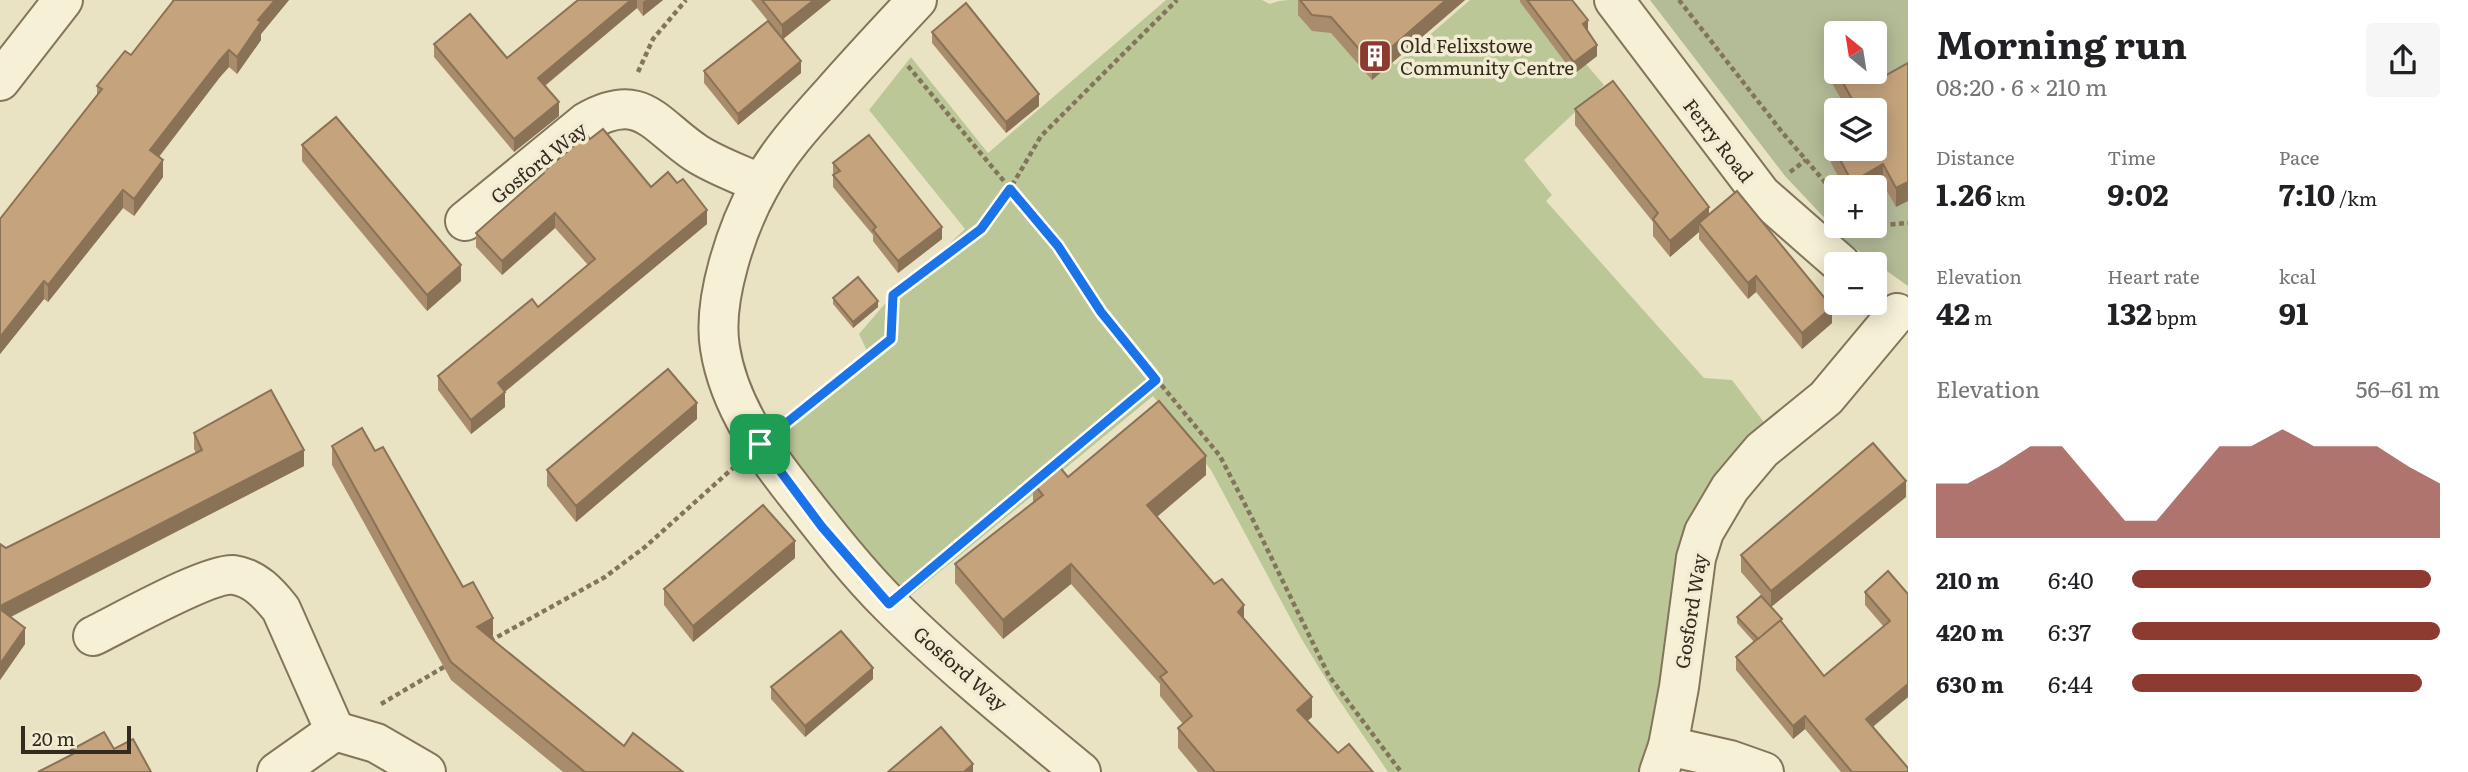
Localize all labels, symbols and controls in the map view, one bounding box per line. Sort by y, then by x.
text: Morning run [1936,14,2187,71]
north arrow [1824,21,1886,84]
map controls [1824,21,1887,315]
button: share [2366,23,2440,97]
place label: Old Felixstowe Community Centre [1400,31,1574,81]
building icon: Old Felixstowe Community Centre [1356,37,1394,75]
text: 08:20 · 6 × 210 m [1936,69,2107,103]
street label: Ferry Road [1677,92,1761,188]
button: layers [1824,98,1887,161]
street label: Gosford Way [484,114,592,210]
text: Distance [1936,143,2015,171]
text: Time [2107,143,2156,171]
text: Pace [2279,143,2319,171]
text: 1.26 [1936,171,1992,215]
text: 9:02 [2107,171,2169,215]
text: 7:10 [2279,171,2335,215]
button: + [1824,175,1887,238]
text: km [1992,184,2026,212]
text: /km [2335,184,2377,212]
button: − [1824,252,1887,315]
text: Elevation [1936,262,2022,290]
text: Heart rate [2107,262,2200,290]
text: kcal [2279,262,2316,290]
text: 42 [1936,290,1970,334]
text: 132 [2107,290,2152,334]
text: 91 [2279,290,2308,334]
text: m [1970,303,1992,331]
text: bpm [2152,303,2197,331]
text: Elevation [1936,371,2040,405]
text: 56–61 m [2356,371,2440,405]
pin [730,414,790,474]
icon: arrive [741,425,779,463]
street label: Gosford Way [1667,551,1713,671]
text: 210 m [1936,562,2000,596]
text: 6:40 [2048,562,2094,596]
text: 420 m [1936,614,2004,648]
text: 6:37 [2048,614,2091,648]
street label: Gosford Way [908,619,1014,717]
text: 630 m [1936,666,2004,700]
text: 6:44 [2048,666,2093,700]
scale bar [21,723,131,755]
text: 20 m [32,724,75,752]

